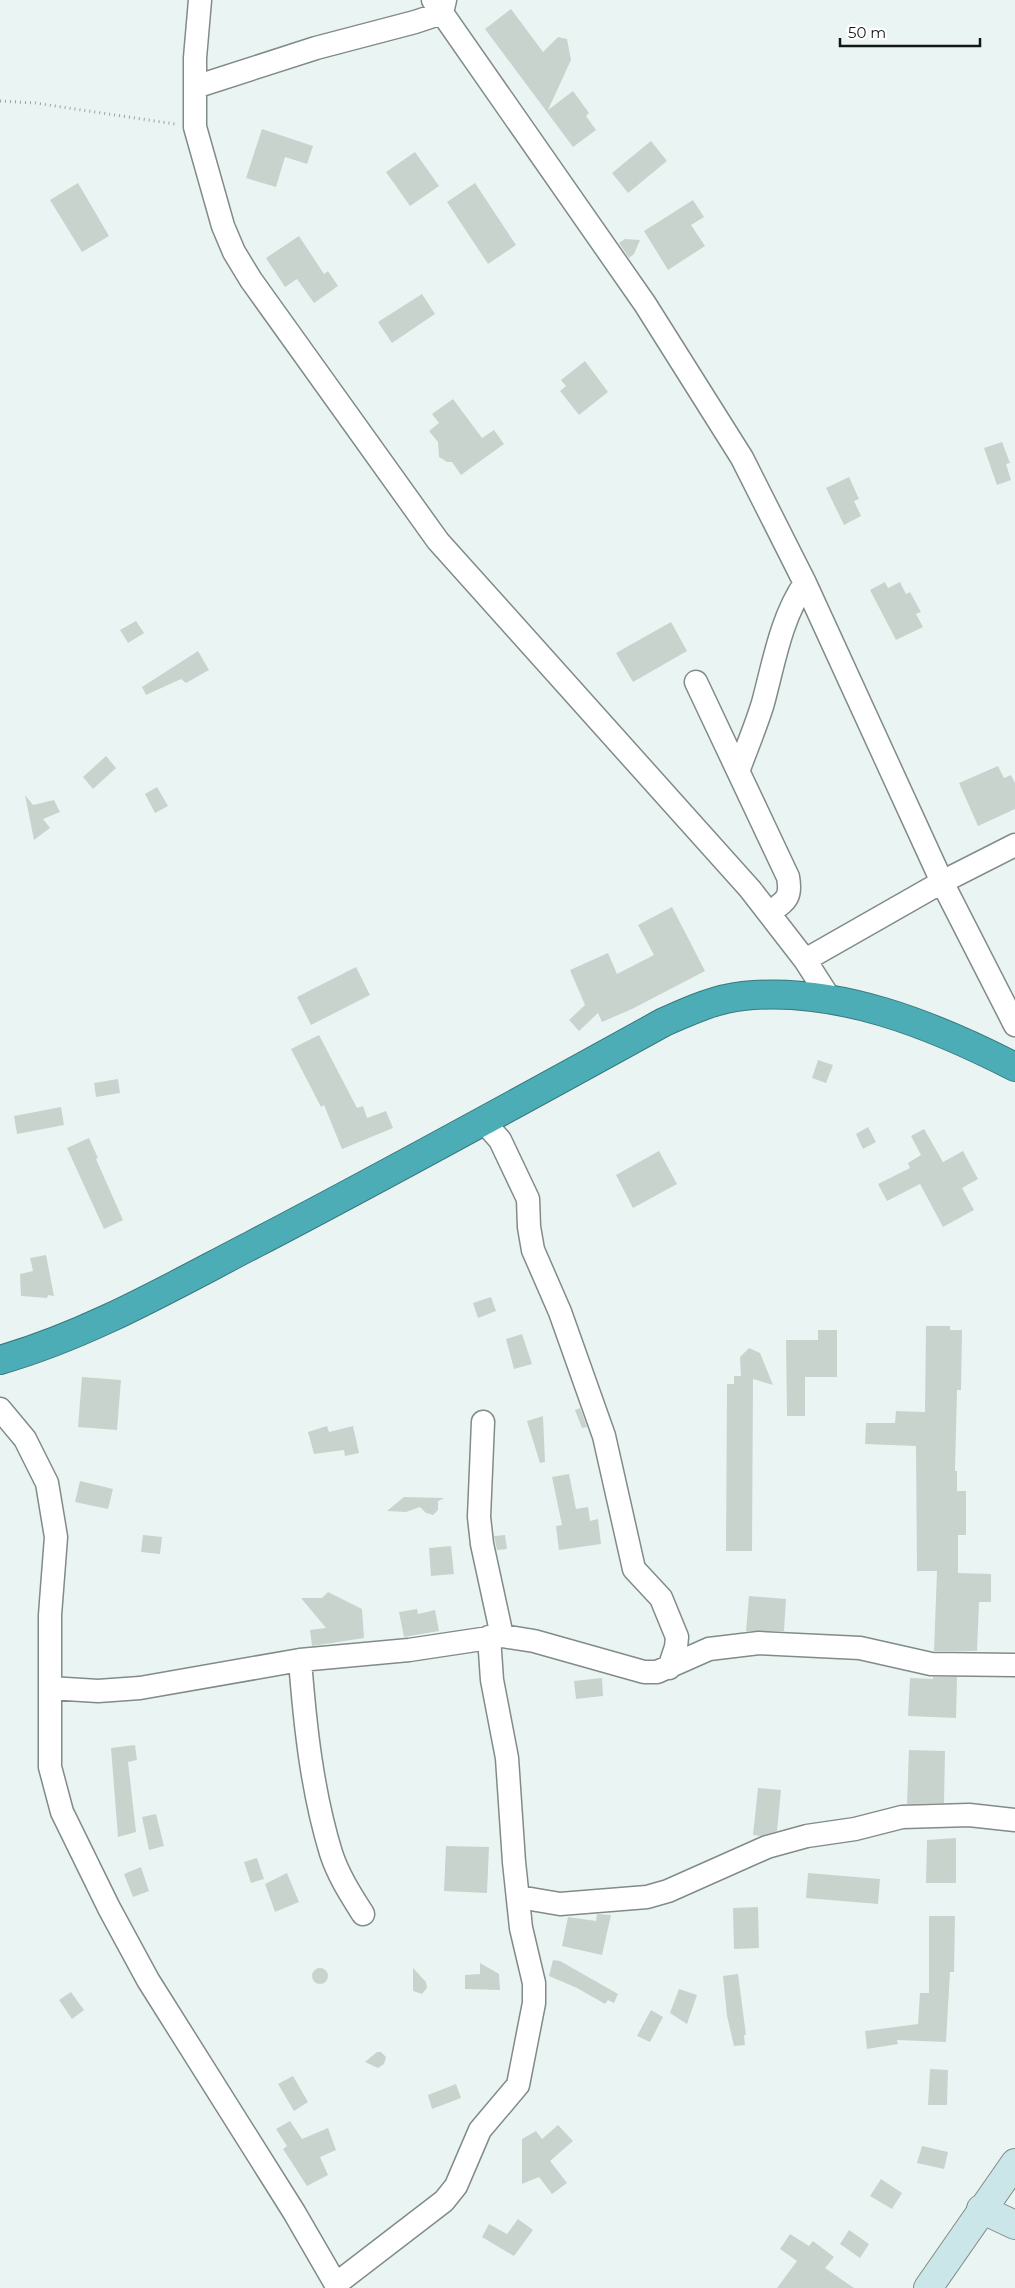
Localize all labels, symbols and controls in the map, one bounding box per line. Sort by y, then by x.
scale bar [840,15,980,47]
text: 50 m [848,23,886,42]

